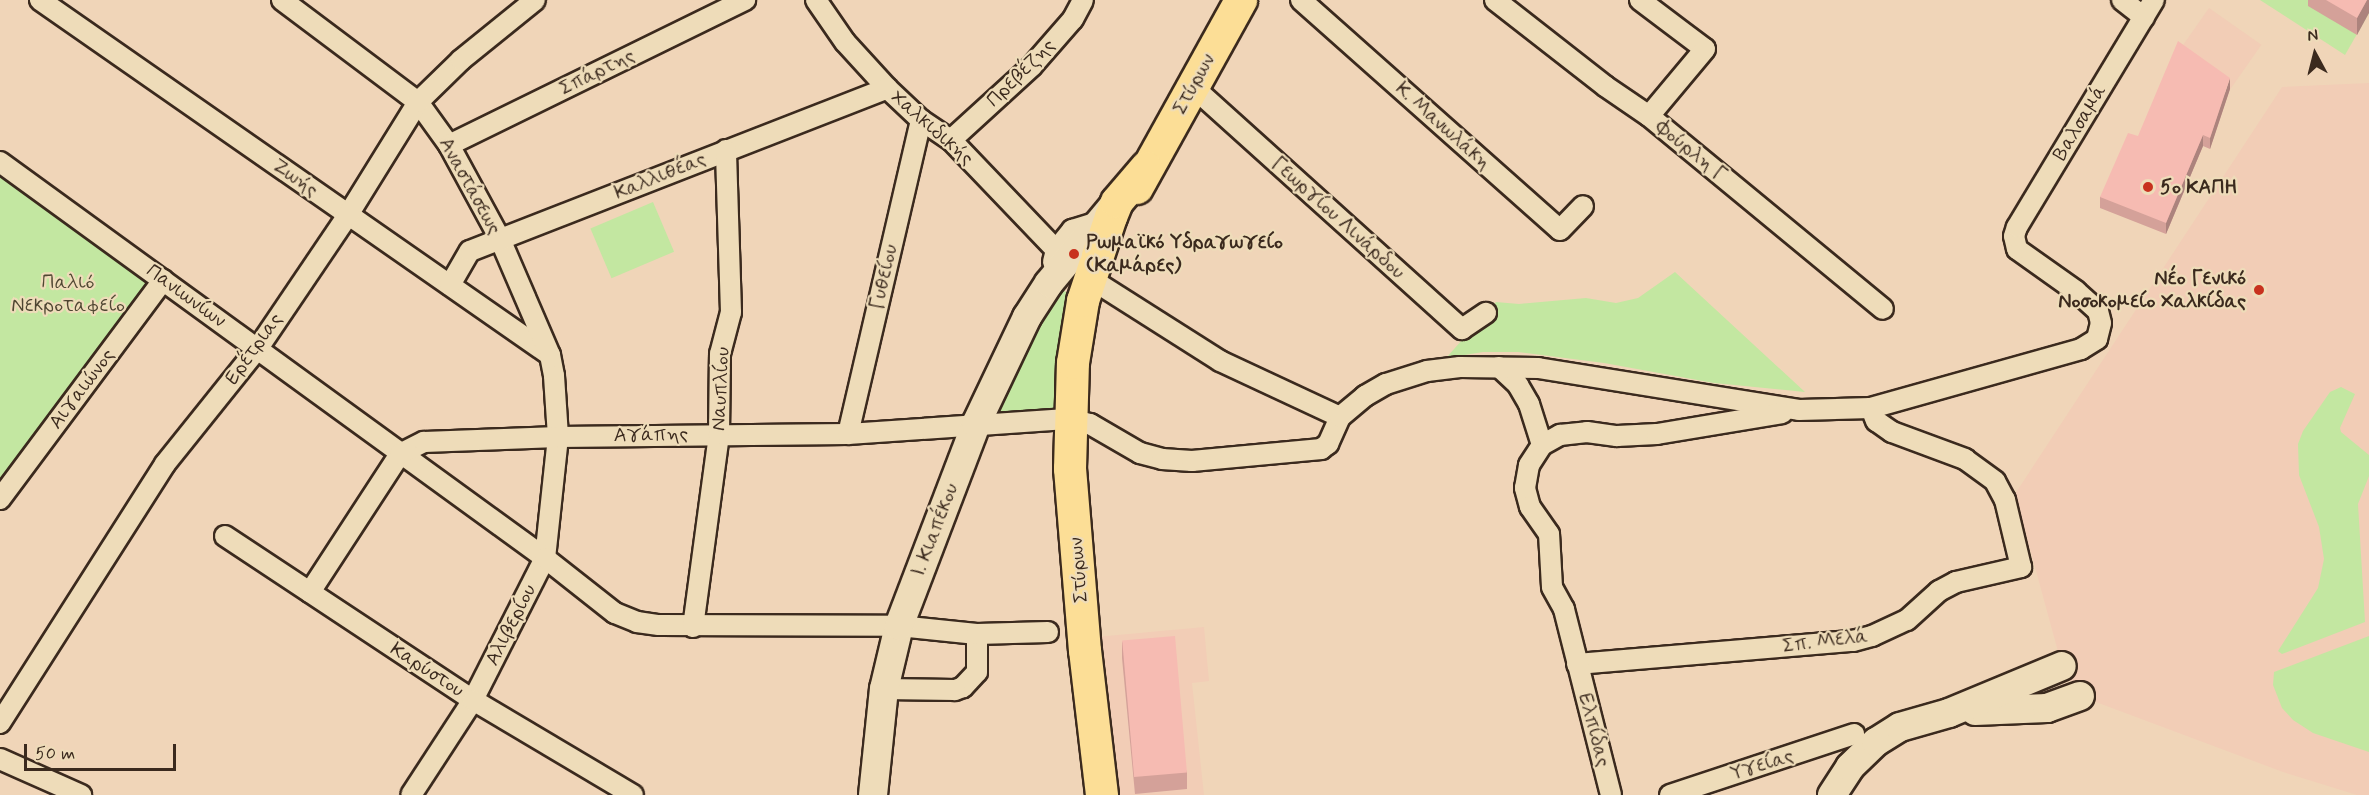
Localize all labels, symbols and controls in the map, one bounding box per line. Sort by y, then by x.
north arrow [2285,24,2345,84]
text: N [2306,25,2319,47]
street label: Πρεβέζης [982,34,1060,112]
street label: Σπάρτης [555,44,639,100]
street label: Στύρων [1168,49,1220,119]
street label: Κ. Μανωλάκη [1390,77,1496,175]
street label: Βαλσαμά [2048,81,2112,165]
street label: Χαλκιδικής [886,85,978,171]
street label: Φούρλη Γ [1651,115,1731,187]
street label: Αναστάσεως [434,133,506,239]
street label: Καλλιθέας [611,147,709,205]
street label: Γεωργίου Λινάρδου [1266,152,1410,284]
street label: Ζωής [267,154,323,202]
place label: 5ο ΚΑΠΗ [2160,175,2238,199]
marker: 5ο ΚΑΠΗ [2141,180,2155,194]
place label: Ρωμαϊκό Υδραγωγείο (Καμάρες) [1086,231,1283,278]
street label: Γυθείου [865,242,903,312]
marker: Ρωμαϊκό Υδραγωγείο (Καμάρες) [1067,247,1081,261]
street label: Πανιωνίων [141,259,231,333]
place label: Νέο Γενικό Νοσοκομείο Χαλκίδας [2058,266,2246,313]
park label: Παλιό Νεκροταφείο [11,271,125,318]
marker: Νέο Γενικό Νοσοκομείο Χαλκίδας [2250,281,2268,299]
street label: Ερέτριας [220,308,288,390]
street label: Αιγαιώνος [44,344,120,434]
street label: Ναυπλίου [707,346,735,432]
street label: Αγάπης [614,422,688,448]
street label: Ι. Κιαπέκου [906,480,964,580]
street label: Στύρων [1064,536,1094,604]
street label: Αλιβερίου [480,580,542,670]
street label: Σπ. Μελά [1781,624,1869,658]
street label: Καρύστου [386,637,468,703]
street label: Ελπίδας [1573,691,1615,769]
scale bar [27,732,178,770]
text: 50 m [35,742,75,766]
street label: Υγείας [1728,744,1796,786]

